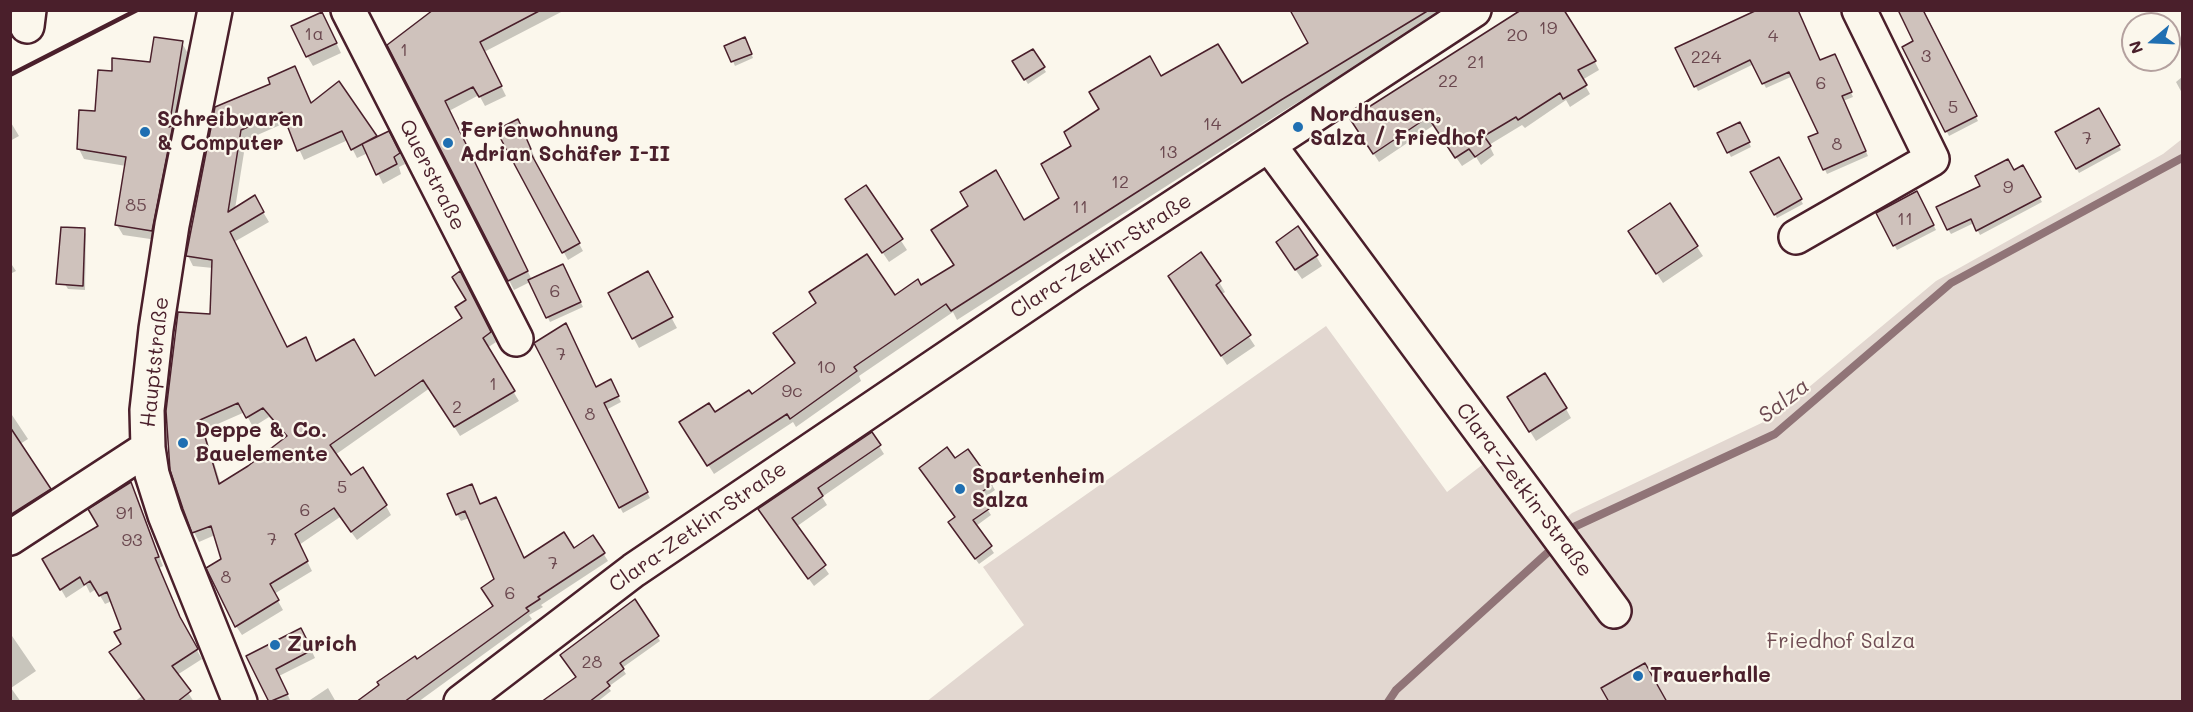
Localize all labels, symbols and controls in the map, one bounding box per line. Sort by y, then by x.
north arrow [2121,12,2181,72]
house number: 19 [1539,17,1557,39]
house number: 1a [304,23,324,45]
house number: 20 [1506,24,1528,46]
house number: 4 [1768,25,1778,47]
text: N [2123,38,2147,57]
house number: 1 [400,39,408,61]
house number: 3 [1921,45,1931,67]
house number: 224 [1691,46,1721,68]
house number: 21 [1467,51,1485,73]
house number: 22 [1438,70,1458,92]
house number: 6 [1816,72,1826,94]
house number: 5 [1948,96,1958,118]
place label: Nordhausen, Salza / Friedhof [1310,102,1485,152]
place label: Schreibwaren & Computer [157,107,303,157]
house number: 14 [1203,113,1221,135]
street label: Querstraße [393,115,471,235]
place label: Ferienwohnung Adrian Schäfer I-II [460,118,670,168]
marker: Nordhausen, Salza / Friedhof [1291,120,1305,134]
marker: Schreibwaren & Computer [138,125,152,139]
house number: 7 [2082,127,2092,149]
house number: 8 [1832,133,1842,155]
marker: Ferienwohnung Adrian Schäfer I-II [441,136,455,150]
house number: 13 [1159,141,1177,163]
house number: 12 [1111,171,1129,193]
house number: 9 [2003,176,2013,198]
street label: Clara-Zetkin-Straße [1006,188,1196,324]
house number: 85 [125,194,147,216]
house number: 11 [1072,196,1088,218]
house number: 11 [1897,208,1913,230]
house number: 6 [550,280,560,302]
street label: Hauptstraße [136,295,174,429]
house number: 7 [556,343,566,365]
house number: 10 [816,356,836,378]
house number: 1 [489,373,497,395]
water label: Salza [1753,373,1815,429]
house number: 9c [781,380,803,402]
house number: 2 [452,396,462,418]
street label: Clara-Zetkin-Straße [1450,398,1598,582]
house number: 8 [585,403,595,425]
place label: Deppe & Co. Bauelemente [195,418,328,468]
marker: Deppe & Co. Bauelemente [176,436,190,450]
street label: Clara-Zetkin-Straße [604,456,792,598]
place label: Spartenheim Salza [972,464,1105,514]
house number: 5 [337,476,347,498]
marker: Spartenheim Salza [953,482,967,496]
house number: 6 [300,499,310,521]
house number: 91 [116,502,134,524]
house number: 7 [267,528,277,550]
house number: 93 [121,529,143,551]
house number: 7 [548,552,558,574]
house number: 8 [221,566,231,588]
house number: 6 [505,582,515,604]
park label: Friedhof Salza [1766,629,1916,655]
place label: Zurich [287,632,357,658]
marker: Zurich [268,638,282,652]
house number: 28 [582,651,602,673]
place label: Trauerhalle [1650,663,1771,689]
marker: Trauerhalle [1631,669,1645,683]

